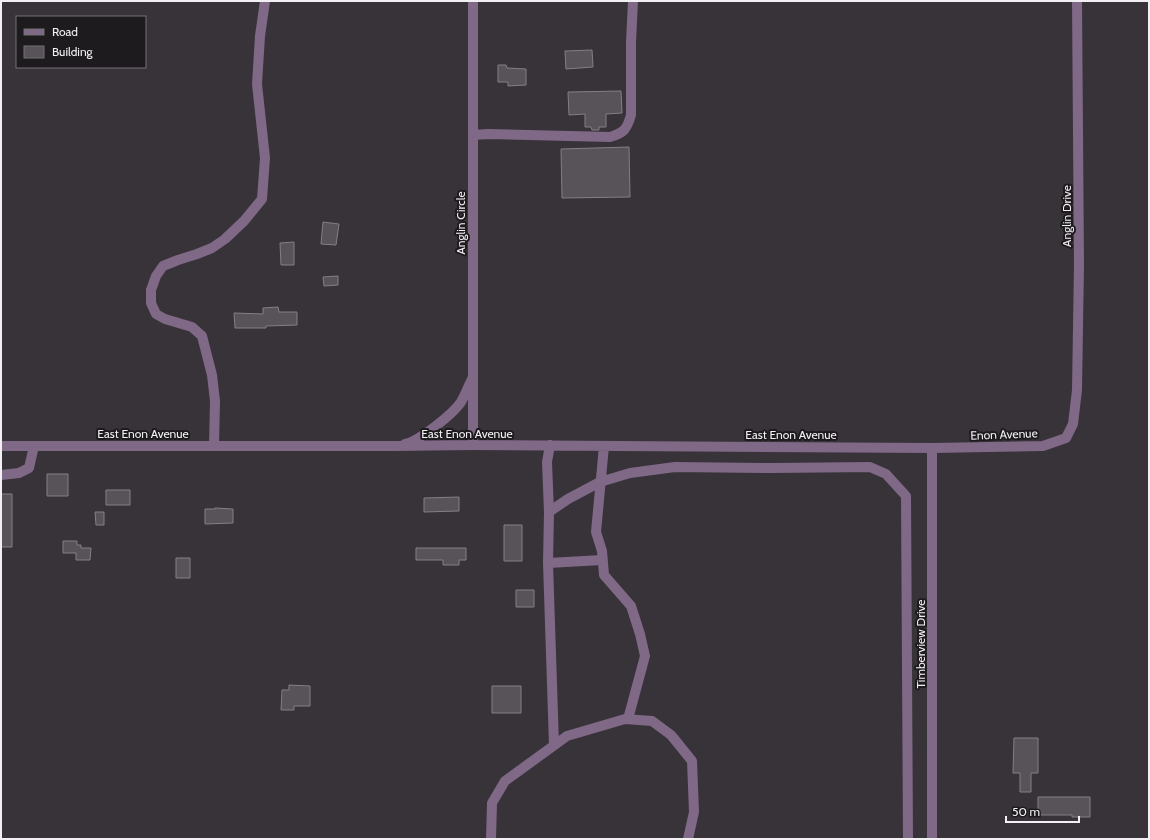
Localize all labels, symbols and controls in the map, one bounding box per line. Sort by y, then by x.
legend [16,16,146,68]
text: Road [52,24,78,39]
text: Building [52,44,94,59]
street label: Anglin Drive [1059,185,1074,247]
street label: Anglin Circle [453,191,468,255]
street label: Enon Avenue [970,425,1038,443]
street label: East Enon Avenue [97,426,189,441]
street label: East Enon Avenue [421,426,513,441]
street label: East Enon Avenue [745,427,837,442]
street label: Timberview Drive [913,600,928,688]
scale bar [1006,798,1079,824]
text: 50 m [1012,804,1040,819]

